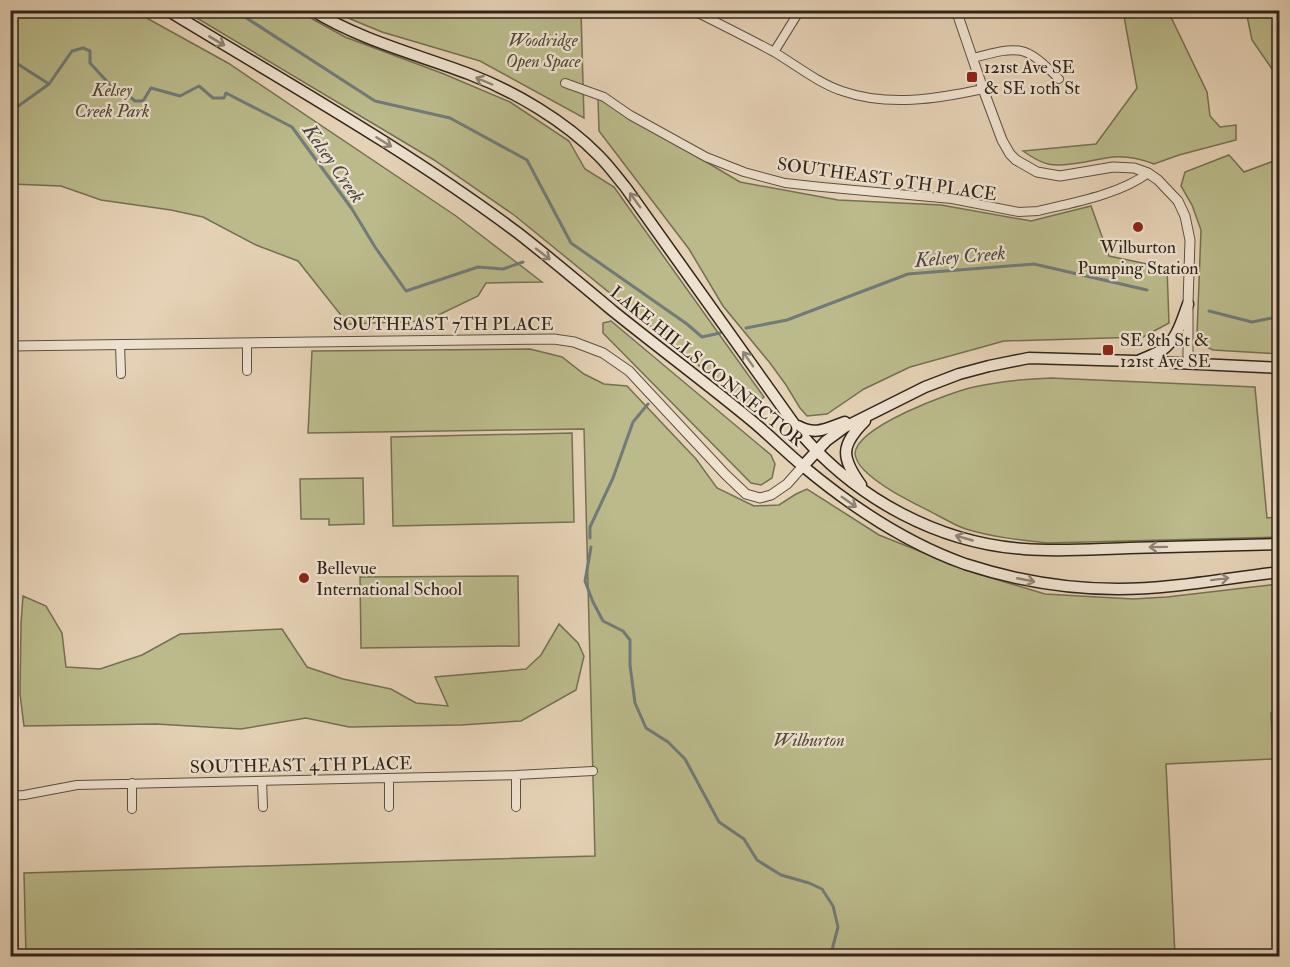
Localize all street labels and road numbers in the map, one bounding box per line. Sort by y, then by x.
street label: SOUTHEAST 9TH PLACE [776,153,998,206]
street label: LAKE HILLS CONNECTOR [605,281,809,452]
street label: SOUTHEAST 7TH PLACE [333,313,553,336]
street label: SOUTHEAST 4TH PLACE [190,752,412,779]

